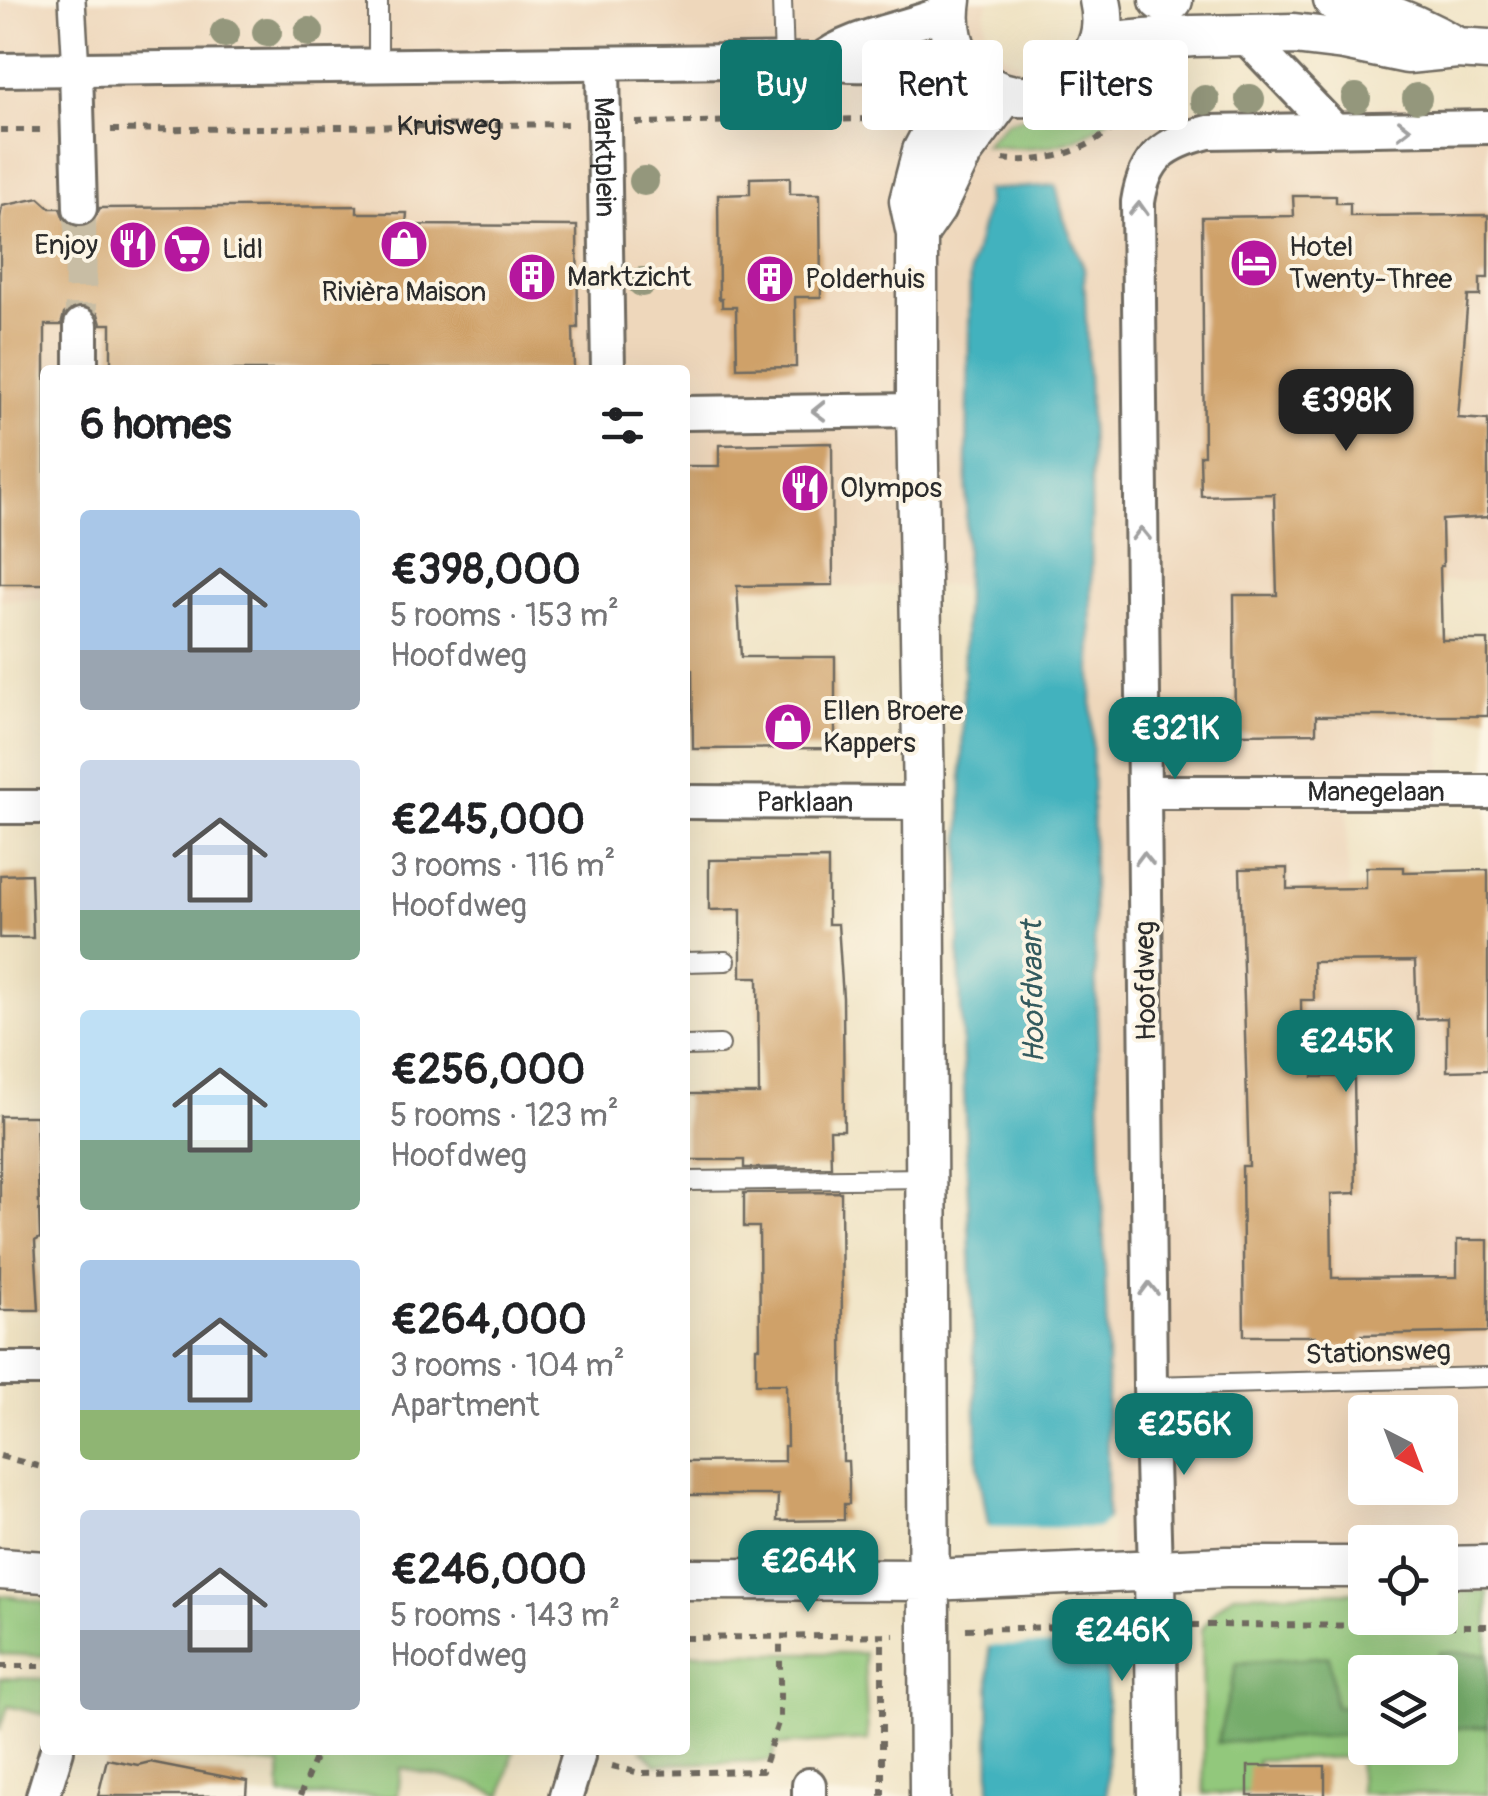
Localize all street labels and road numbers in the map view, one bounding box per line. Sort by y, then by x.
street label: Marktplein [586,96,623,218]
street label: Kruisweg [396,107,502,144]
street label: Manegelaan [1307,775,1445,810]
street label: Parklaan [757,785,853,820]
street label: Hoofdweg [1127,921,1165,1041]
street label: Stationsweg [1305,1333,1451,1373]

